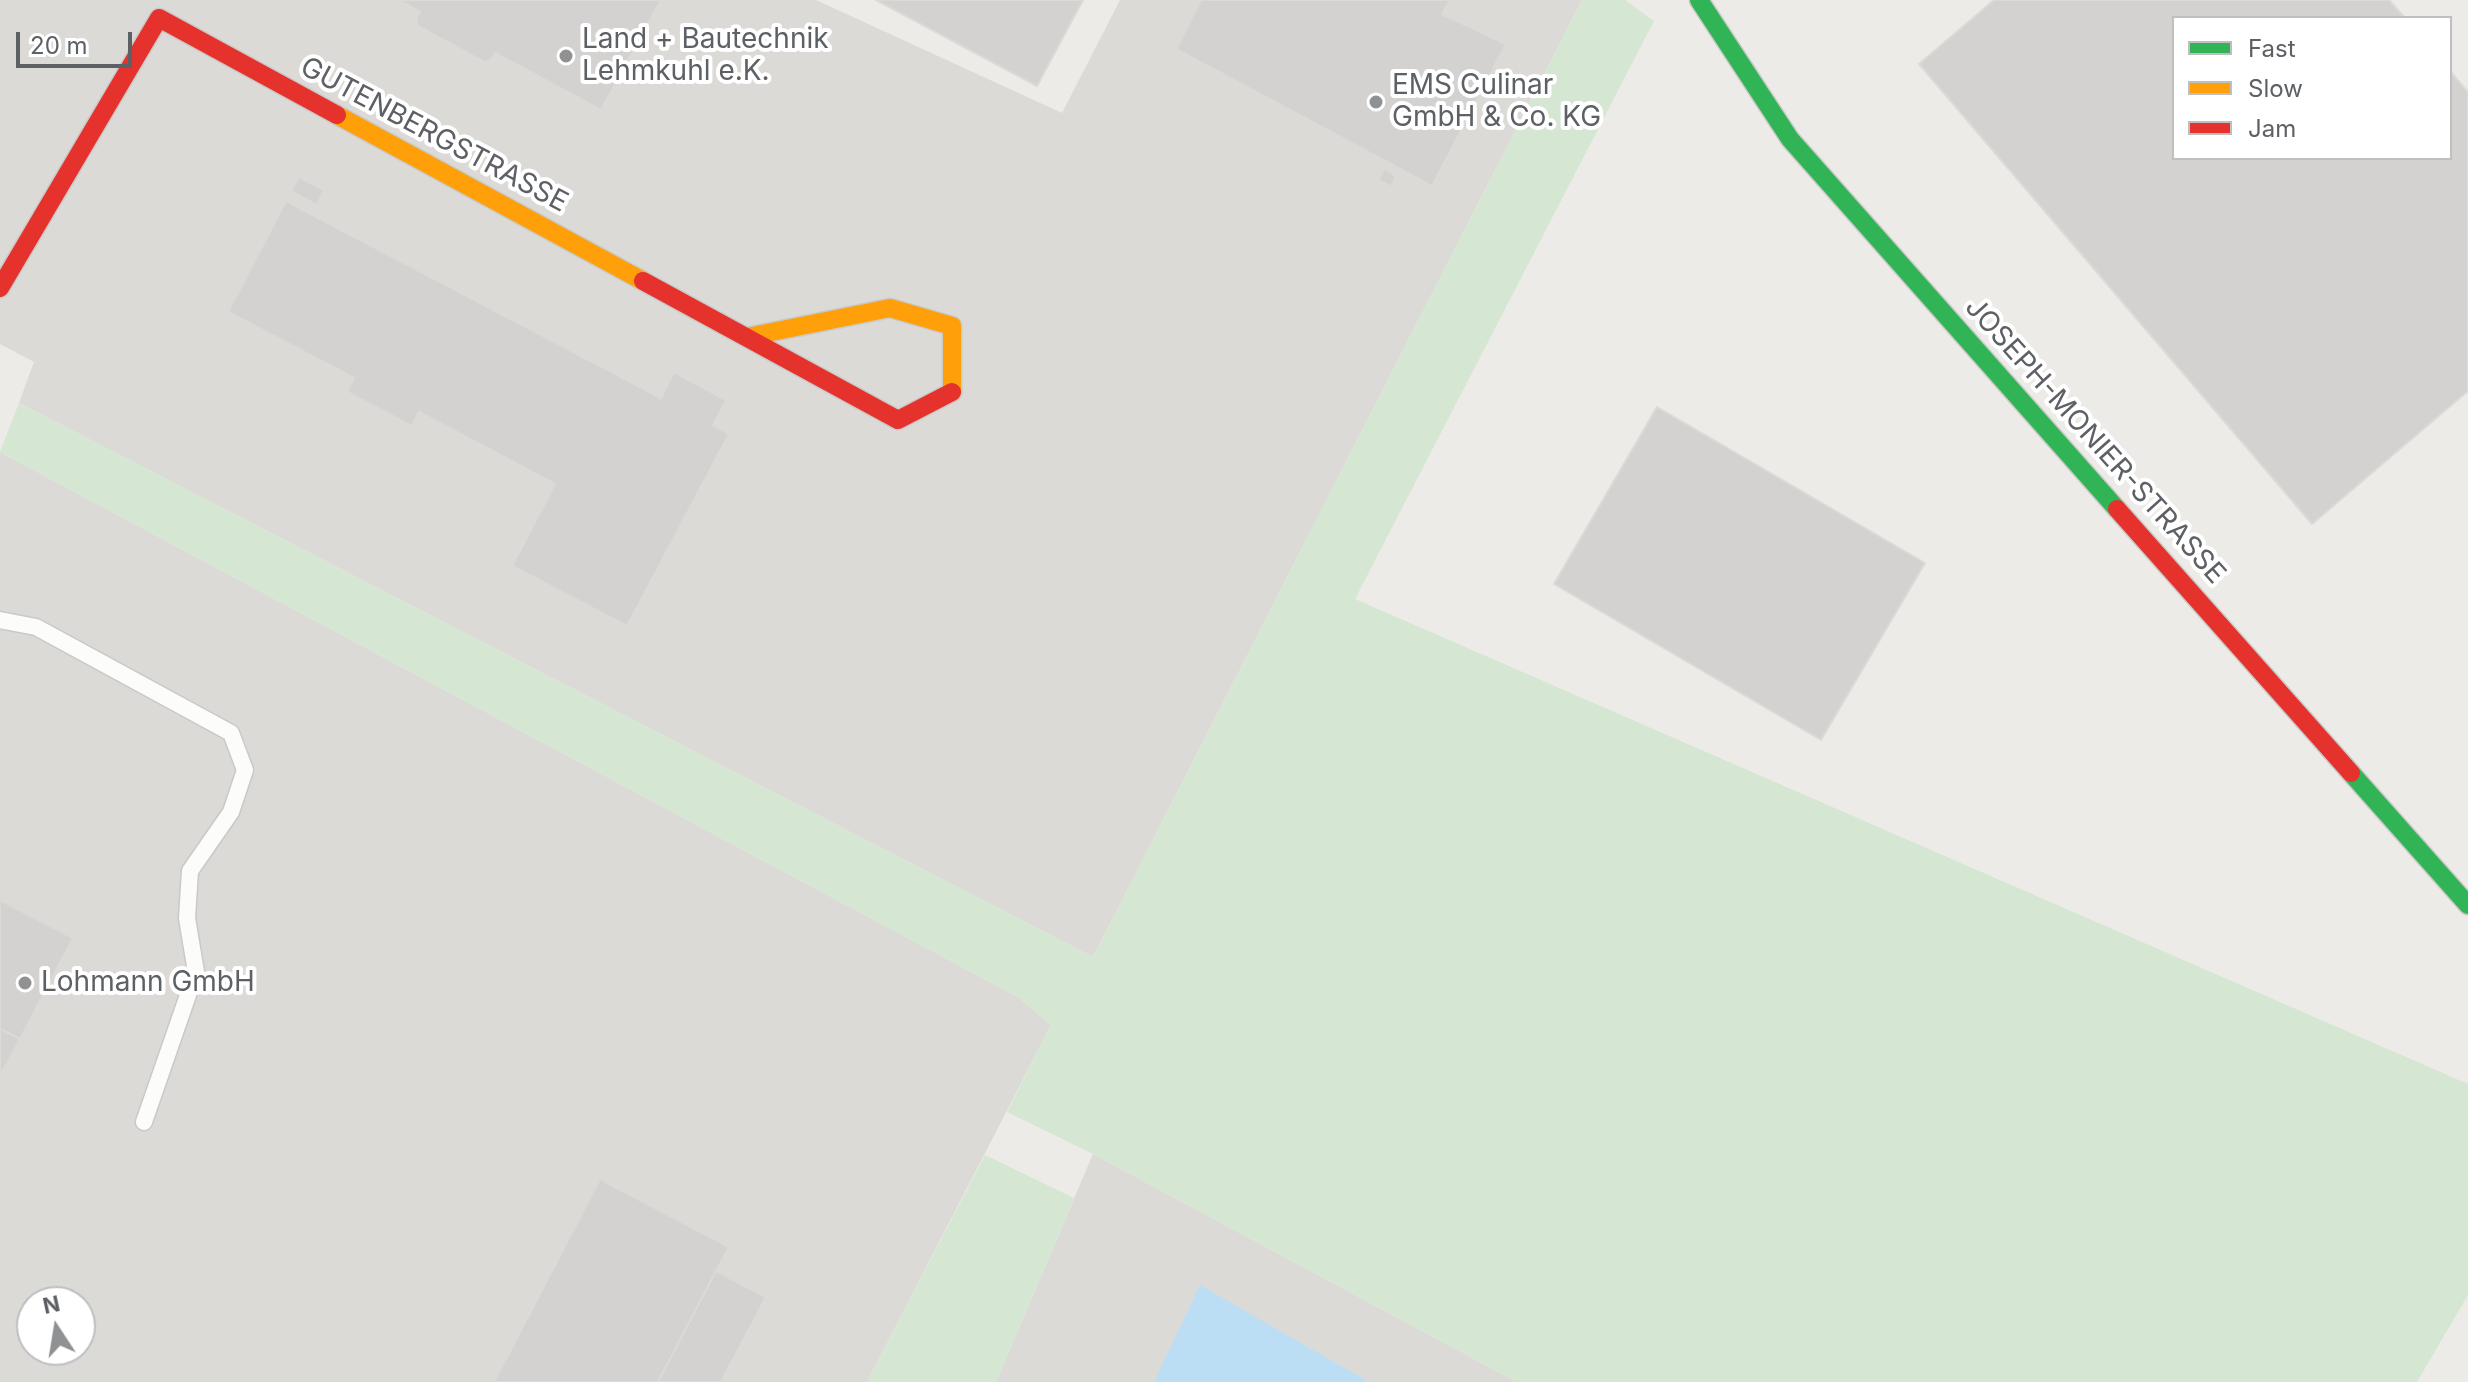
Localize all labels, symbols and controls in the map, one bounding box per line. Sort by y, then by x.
scale bar [20,16,136,66]
legend [2172,16,2452,160]
place label: Land + Bautechnik Lehmkuhl e.K. [582,23,829,89]
text: 20 m [30,31,88,60]
text: Fast [2248,34,2296,63]
marker: Land + Bautechnik Lehmkuhl e.K. [557,47,575,65]
street label: GUTENBERGSTRASSE [295,50,573,220]
place label: EMS Culinar GmbH & Co. KG [1392,69,1601,135]
text: Slow [2248,74,2303,103]
marker: EMS Culinar GmbH & Co. KG [1367,93,1385,111]
text: Jam [2248,114,2296,143]
street label: JOSEPH-MONIER-STRASSE [1958,291,2232,591]
place label: Lohmann GmbH [41,966,255,1000]
marker: Lohmann GmbH [16,974,34,992]
north arrow [16,1286,96,1366]
text: N [41,1290,62,1319]

